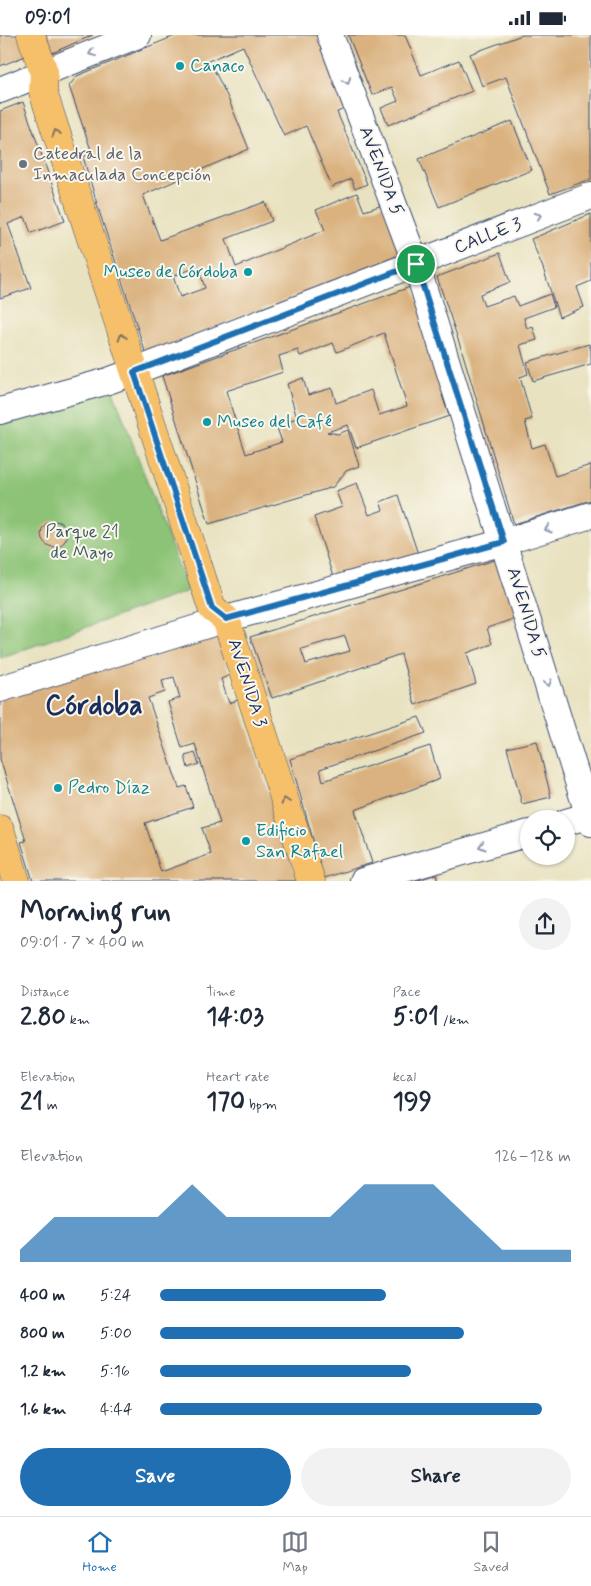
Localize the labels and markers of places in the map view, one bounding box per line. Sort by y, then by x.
place label: Canaco [190,54,245,78]
marker: Canaco [174,60,186,72]
place label: Catedral de la Inmaculada Concepción [33,142,211,187]
marker: Catedral de la Inmaculada Concepción [17,158,29,170]
pin [395,243,437,285]
place label: Museo de Córdoba [104,260,238,284]
marker: Museo de Córdoba [242,266,254,278]
place label: Museo del Café [217,410,332,434]
marker: Museo del Café [201,416,213,428]
place label: Pedro Díaz [68,776,150,800]
marker: Pedro Díaz [52,782,64,794]
place label: Edificio San Rafael [256,819,343,864]
marker: Edificio San Rafael [240,835,252,847]

